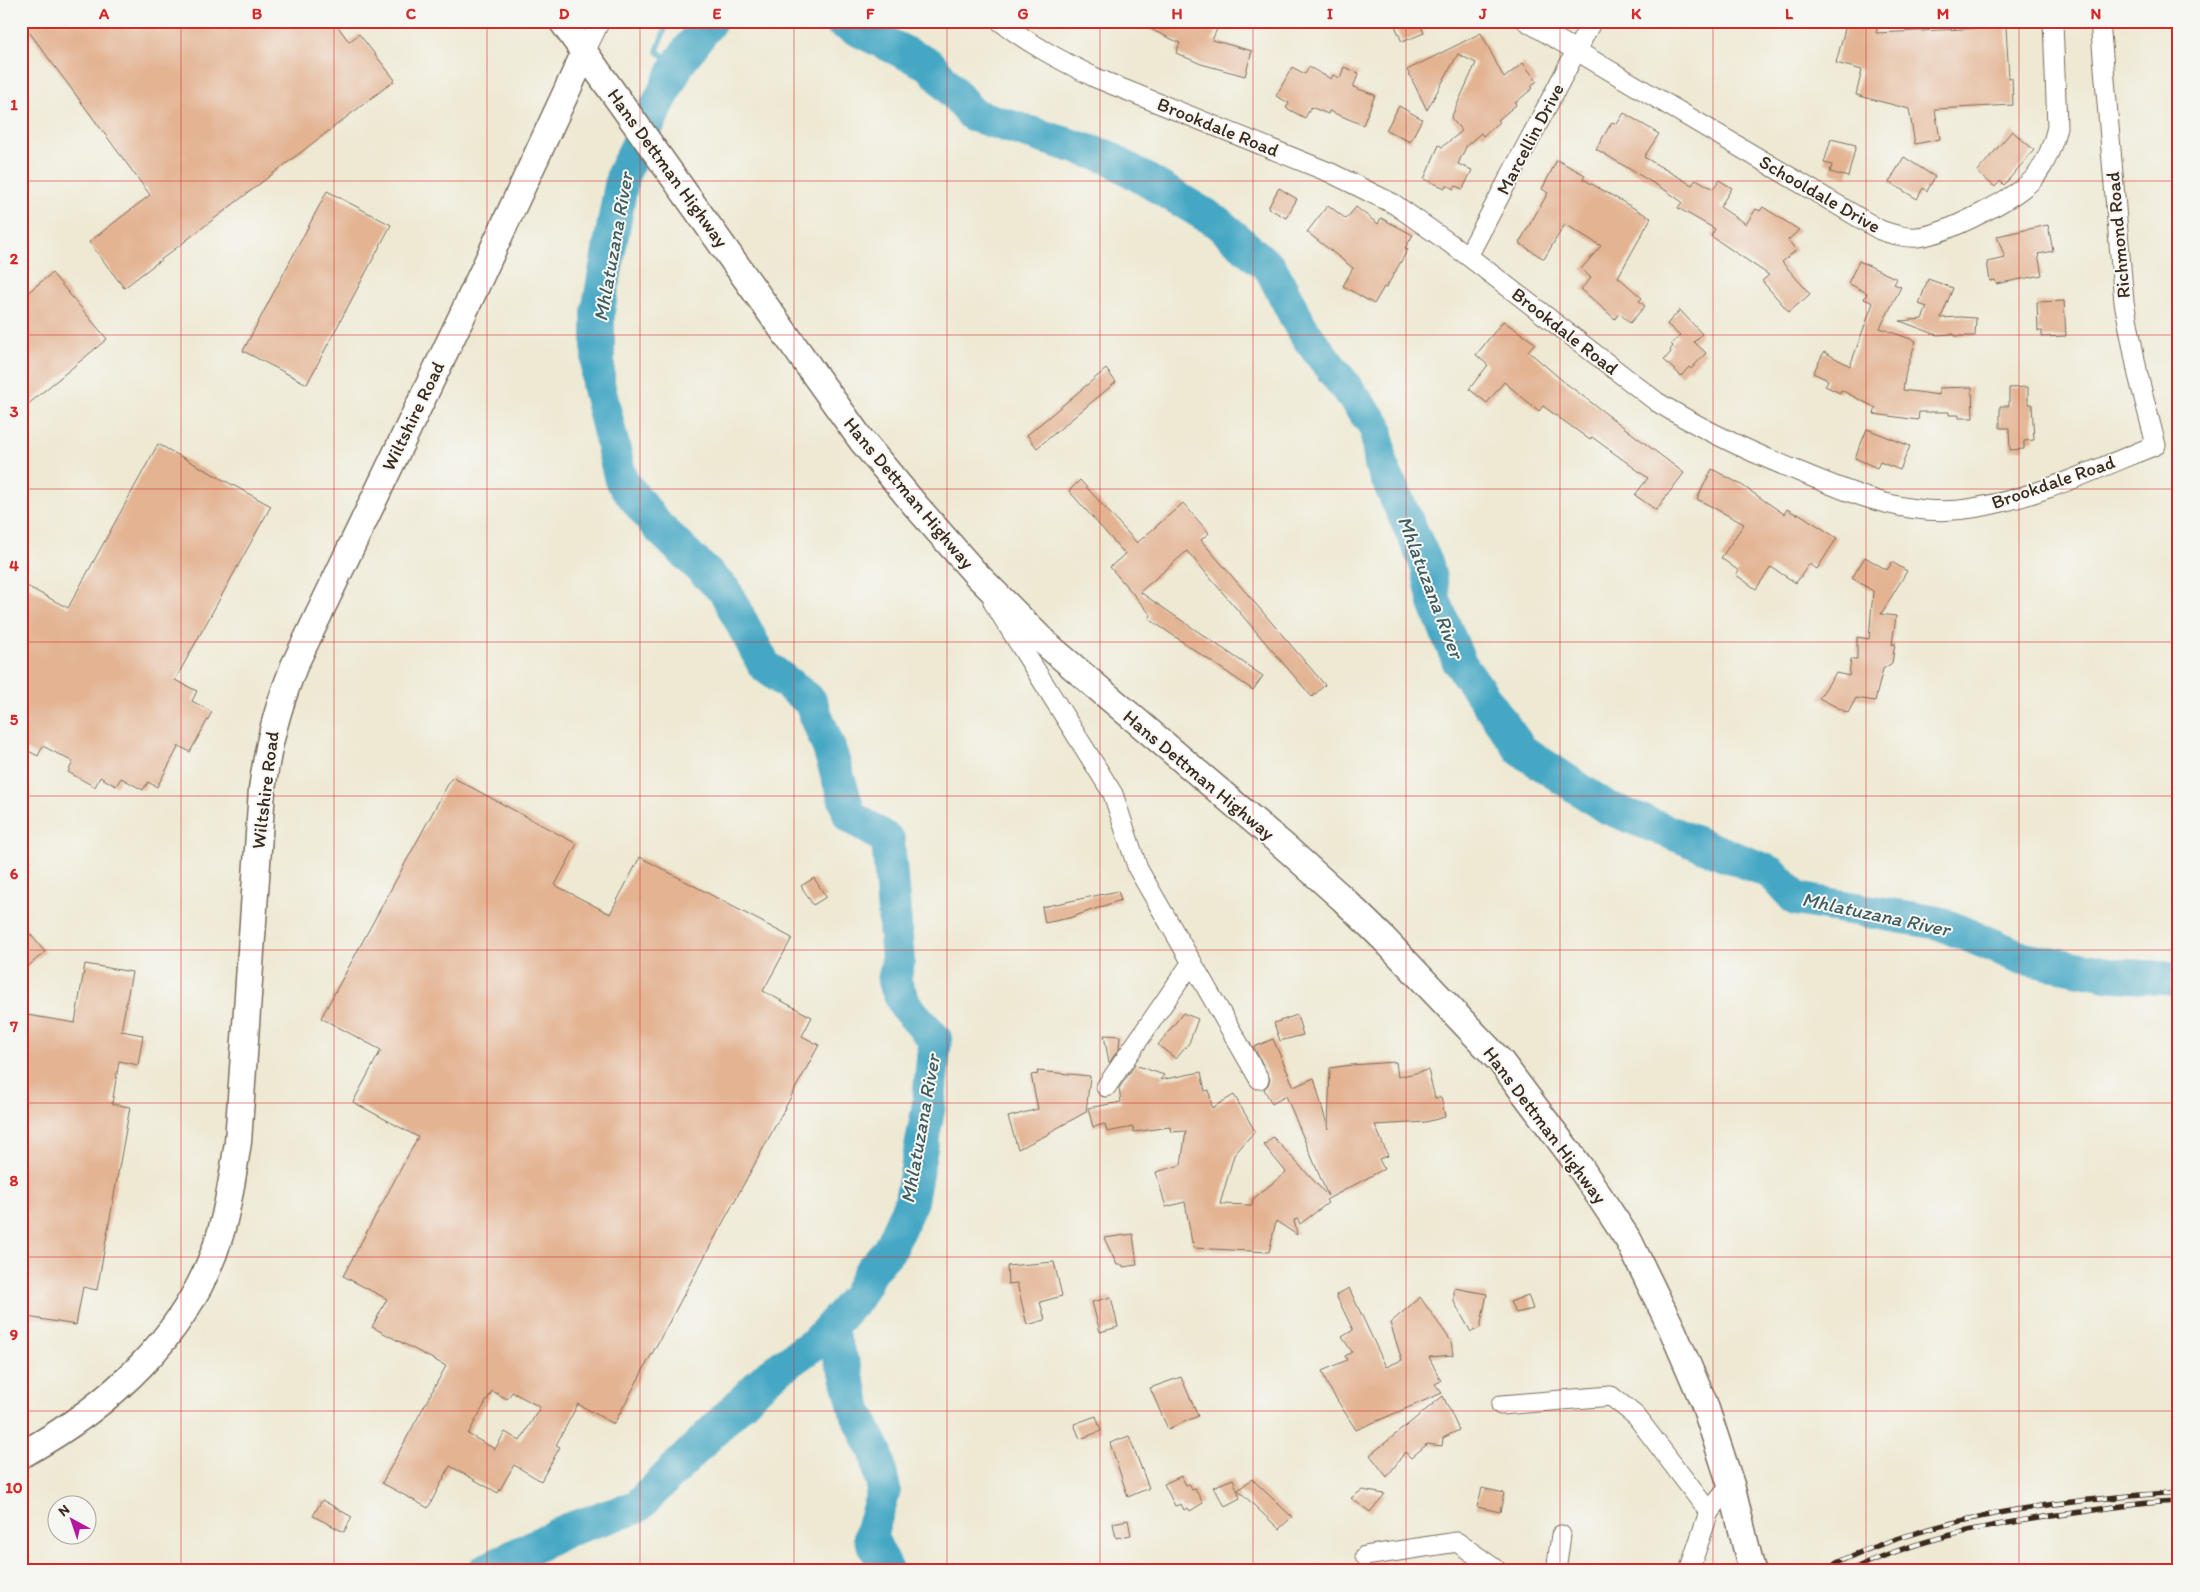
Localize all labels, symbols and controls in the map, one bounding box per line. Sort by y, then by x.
text: A [98,4,110,23]
text: B [252,4,263,23]
text: C [406,4,417,23]
text: D [559,4,570,23]
text: E [713,4,722,23]
text: F [866,4,875,23]
text: G [1017,4,1029,23]
text: H [1171,4,1183,23]
text: I [1327,4,1333,23]
text: J [1478,4,1487,23]
text: K [1631,4,1642,23]
text: L [1785,4,1794,23]
text: M [1937,4,1949,23]
text: N [2091,4,2101,23]
street label: Marcellin Drive [1491,79,1569,199]
street label: Hans Dettman Highway [603,84,733,252]
street label: Brookdale Road [1154,92,1282,162]
text: 1 [10,95,18,114]
street label: Schooldale Drive [1755,150,1885,238]
water label: Mhlatuzana River [588,169,638,323]
street label: Richmond Road [2101,170,2135,299]
text: 2 [10,249,19,268]
street label: Brookdale Road [1507,282,1623,380]
street label: Wiltshire Road [377,357,450,474]
text: 3 [10,402,19,421]
street label: Hans Dettman Highway [839,412,979,574]
street label: Brookdale Road [1988,450,2118,514]
water label: Mhlatuzana River [1393,513,1470,663]
text: 4 [9,556,19,575]
street label: Hans Dettman Highway [1118,705,1280,845]
text: 5 [10,710,19,729]
street label: Wiltshire Road [246,729,284,850]
text: 6 [10,864,19,883]
water label: Mhlatuzana River [1800,887,1954,942]
text: 7 [9,1017,18,1036]
street label: Hans Dettman Highway [1478,1042,1612,1208]
water label: Mhlatuzana River [895,1051,945,1205]
text: 8 [10,1171,19,1190]
text: 9 [10,1325,18,1344]
text: 10 [5,1478,23,1497]
north arrow [48,1494,98,1544]
text: N [55,1501,73,1520]

